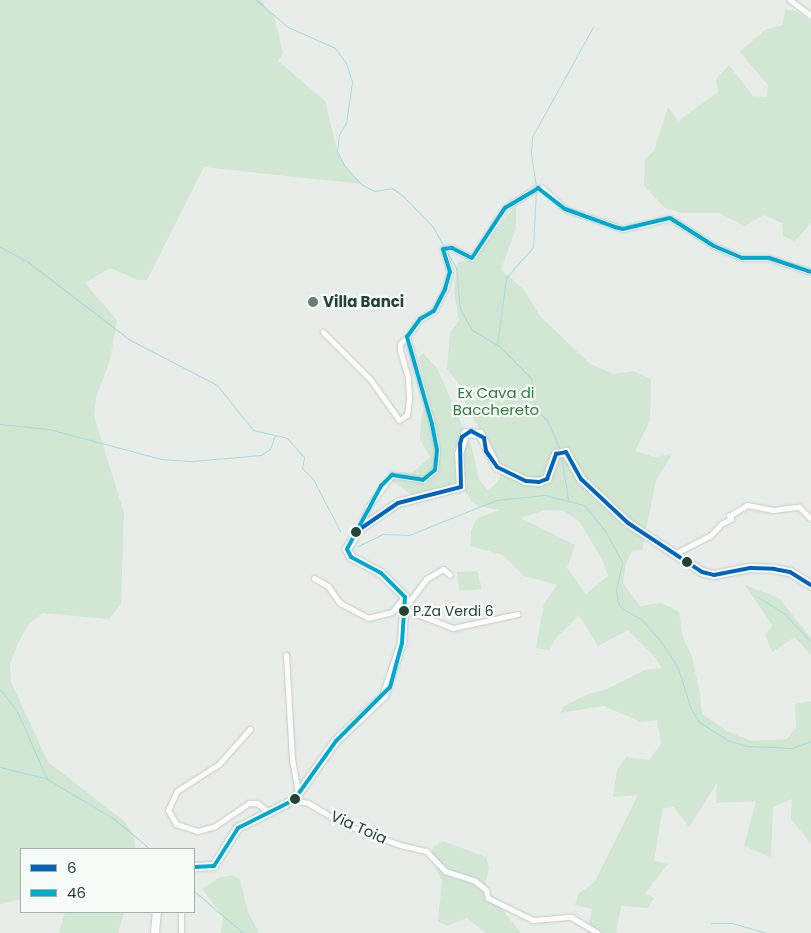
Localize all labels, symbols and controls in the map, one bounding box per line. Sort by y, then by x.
place label: Villa Banci [323,293,404,311]
marker: Villa Banci [307,296,319,308]
park label: Ex Cava di Bacchereto [453,383,539,418]
unlabelled marker [351,527,361,537]
unlabelled marker [682,557,692,567]
place label: P.Za Verdi 6 [413,603,494,619]
marker: P.Za Verdi 6 [399,606,409,616]
unlabelled marker [290,794,300,804]
street label: Via Toia [328,807,390,847]
legend [20,848,195,913]
text: 6 [67,857,77,878]
text: 46 [67,882,86,903]

